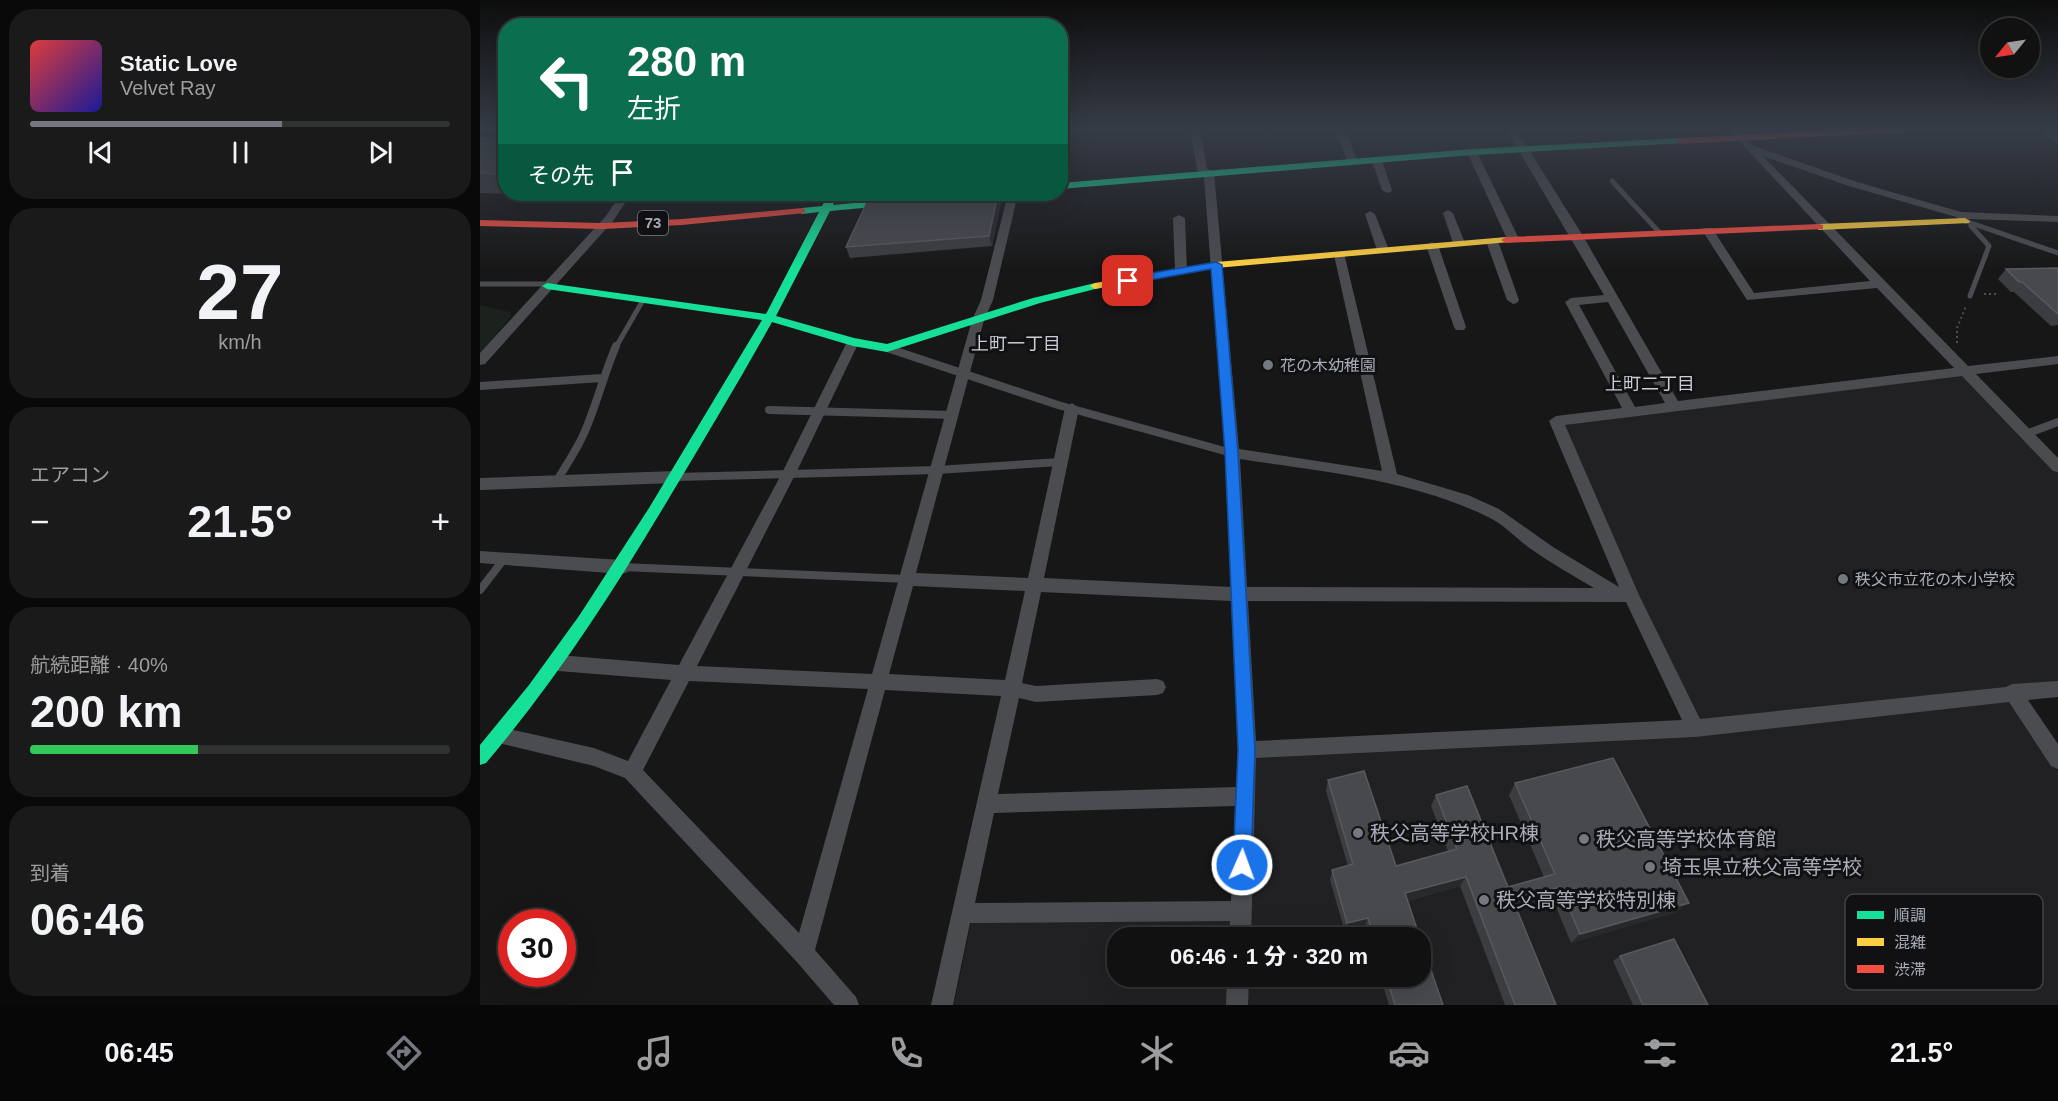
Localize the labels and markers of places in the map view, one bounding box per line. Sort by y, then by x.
pin [1102,255,1153,306]
place label: 花の木幼稚園 [1280,357,1376,374]
marker: 花の木幼稚園 [1261,358,1275,372]
place label: 秩父市立花の木小学校 [1855,571,2015,588]
marker: 秩父市立花の木小学校 [1836,572,1850,586]
place label: 秩父高等学校HR棟 [1370,822,1539,844]
marker: 秩父高等学校HR棟 [1351,826,1365,840]
place label: 秩父高等学校体育館 [1596,828,1776,850]
marker: 秩父高等学校体育館 [1577,832,1591,846]
place label: 埼玉県立秩父高等学校 [1662,856,1862,878]
marker: 埼玉県立秩父高等学校 [1643,860,1657,874]
place label: 秩父高等学校特別棟 [1496,889,1676,911]
marker: 秩父高等学校特別棟 [1477,893,1491,907]

